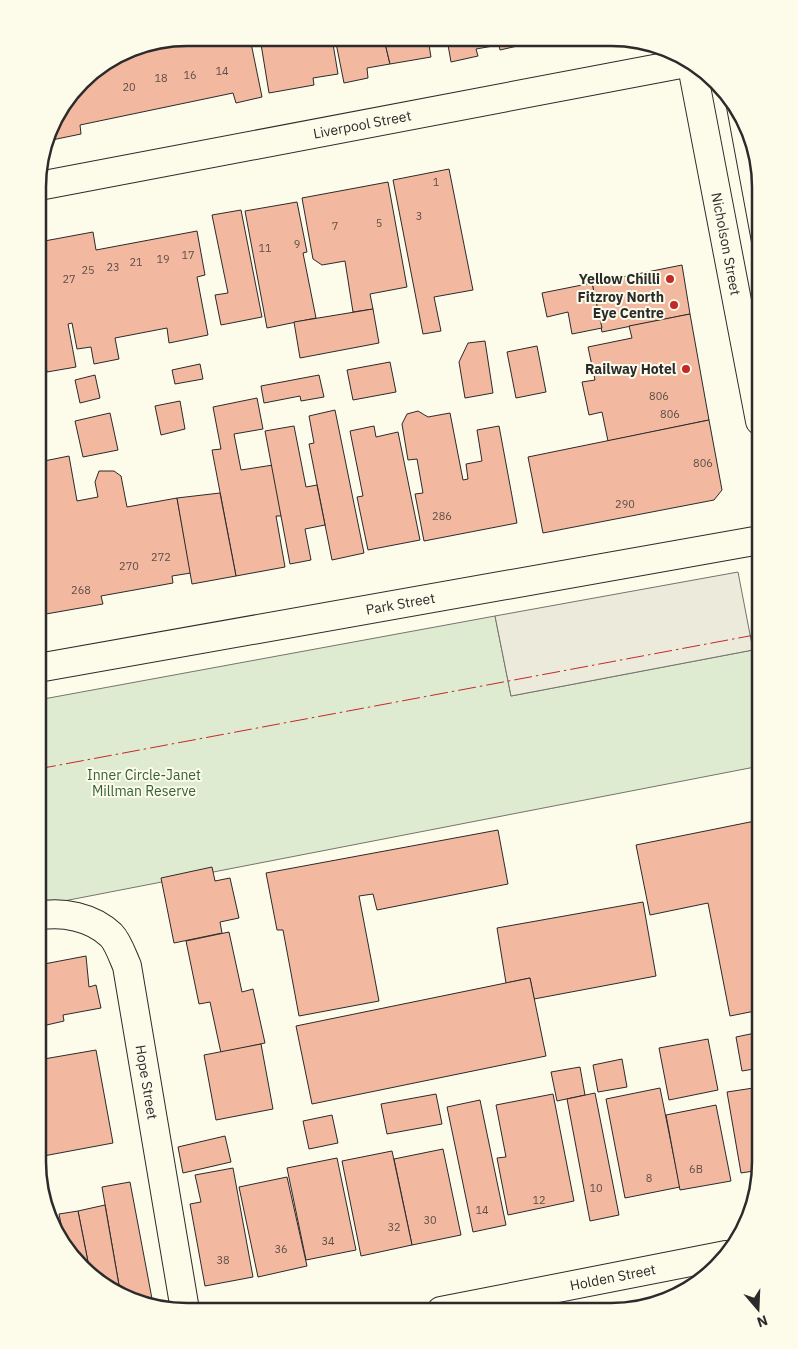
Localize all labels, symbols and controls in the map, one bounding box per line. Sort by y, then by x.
house number: 14 [215,64,229,78]
house number: 16 [183,68,197,82]
house number: 18 [154,71,168,85]
house number: 20 [122,80,136,94]
street label: Liverpool Street [312,106,413,143]
house number: 1 [433,175,440,189]
street label: Nicholson Street [707,191,745,297]
house number: 3 [416,209,422,223]
house number: 5 [376,216,382,230]
house number: 7 [332,219,338,233]
house number: 9 [294,237,300,251]
house number: 11 [258,241,272,255]
house number: 17 [181,248,195,262]
house number: 19 [156,252,170,266]
house number: 21 [129,255,143,269]
house number: 23 [106,260,120,274]
house number: 25 [81,263,95,277]
place label: Yellow Chilli [579,270,660,288]
house number: 27 [62,272,76,286]
marker: Yellow Chilli [664,273,676,285]
place label: Fitzroy North Eye Centre [578,288,664,322]
marker: Fitzroy North Eye Centre [668,299,680,311]
place label: Railway Hotel [585,360,676,378]
marker: Railway Hotel [680,363,692,375]
house number: 806 [649,389,669,403]
house number: 806 [660,407,680,421]
house number: 806 [693,456,713,470]
house number: 290 [615,497,635,511]
house number: 286 [432,509,452,523]
house number: 272 [151,550,171,564]
house number: 270 [119,559,139,573]
house number: 268 [71,583,91,597]
street label: Park Street [364,589,437,619]
park label: Inner Circle-Janet Millman Reserve [87,766,201,800]
street label: Hope Street [131,1044,162,1121]
house number: 6B [689,1162,703,1176]
house number: 8 [646,1171,652,1185]
house number: 10 [589,1181,603,1195]
house number: 12 [532,1193,546,1207]
house number: 14 [475,1203,489,1217]
house number: 30 [423,1213,437,1227]
house number: 32 [387,1220,401,1234]
house number: 34 [321,1234,335,1248]
house number: 36 [274,1242,288,1256]
house number: 38 [216,1253,230,1267]
street label: Holden Street [568,1260,657,1294]
north arrow [733,1284,783,1334]
text: N [755,1311,770,1331]

